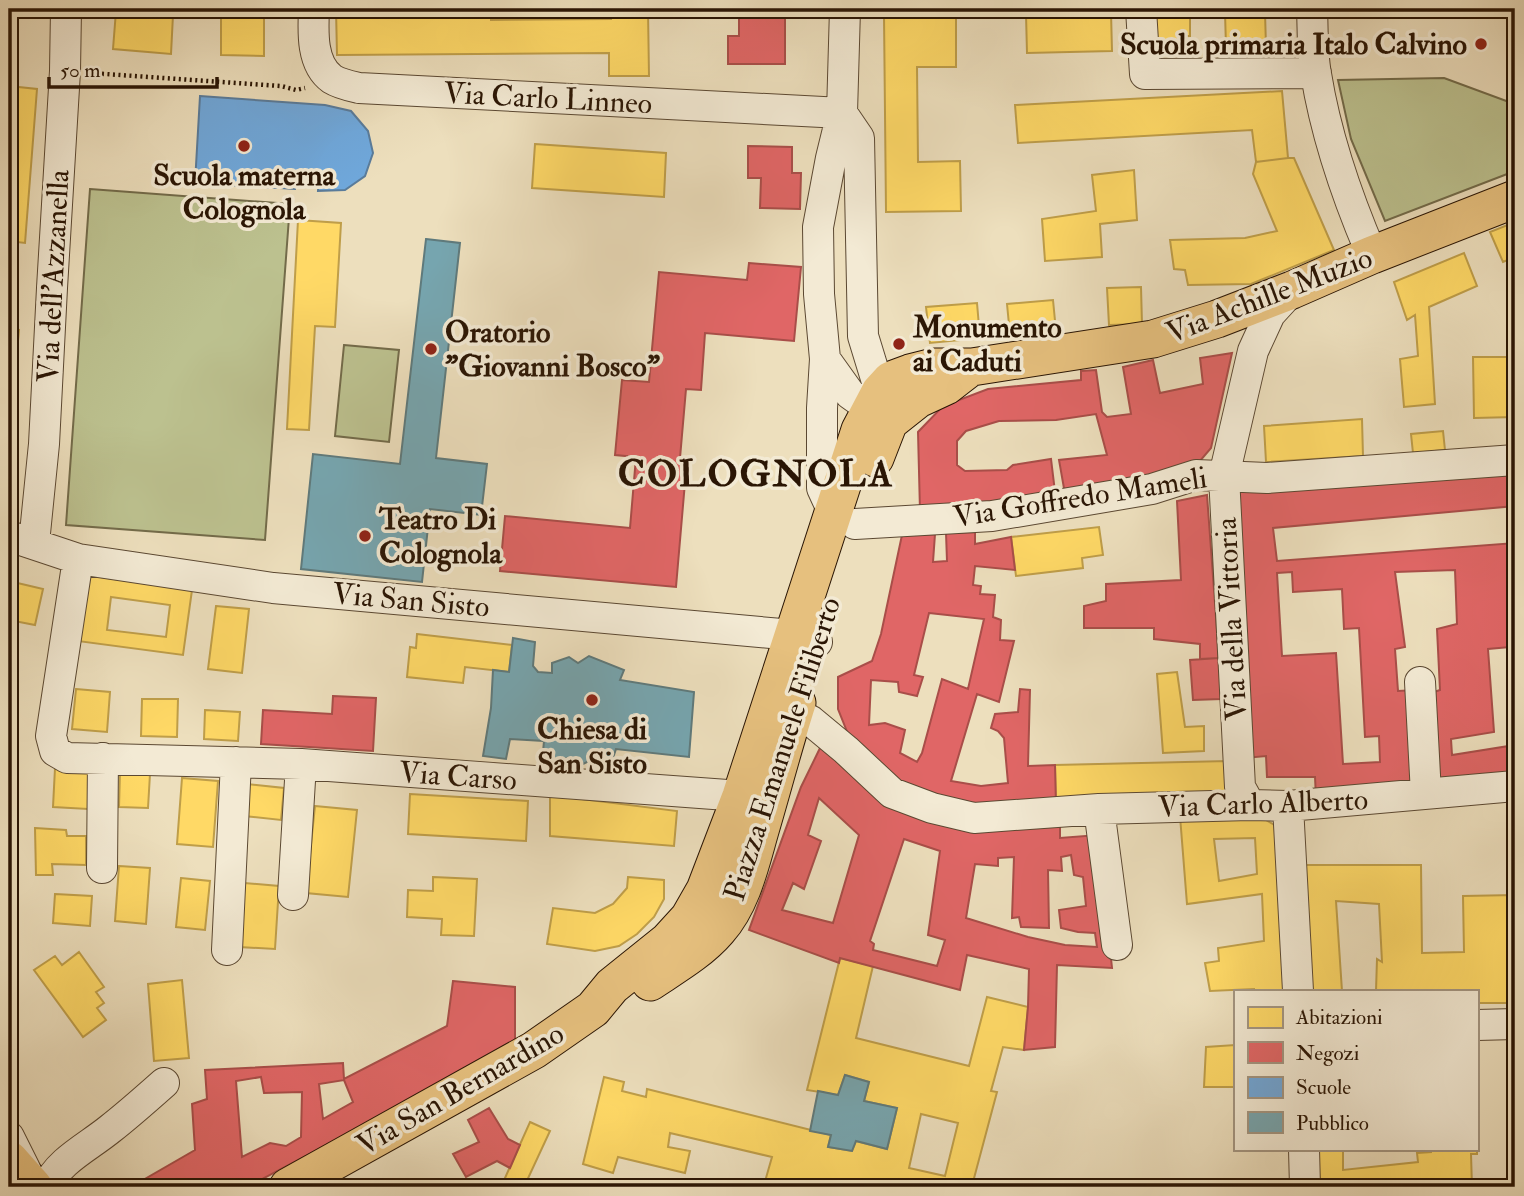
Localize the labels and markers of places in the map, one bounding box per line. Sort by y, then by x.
place label: Scuola primaria Italo Calvino [1120,26,1467,63]
marker: Scuola primaria Italo Calvino [1473,36,1489,52]
marker: Scuola materna Colognola [236,138,252,154]
place label: Scuola materna Colognola [153,157,337,228]
place label: Monumento ai Caduti [912,309,1062,380]
place label: Oratorio "Giovanni Bosco" [445,314,661,385]
marker: Monumento ai Caduti [891,336,907,352]
marker: Oratorio "Giovanni Bosco" [423,341,439,357]
place label: Teatro Di Colognola [378,501,503,572]
marker: Teatro Di Colognola [357,528,373,544]
marker: Chiesa di San Sisto [584,692,600,708]
place label: Chiesa di San Sisto [537,711,647,782]

